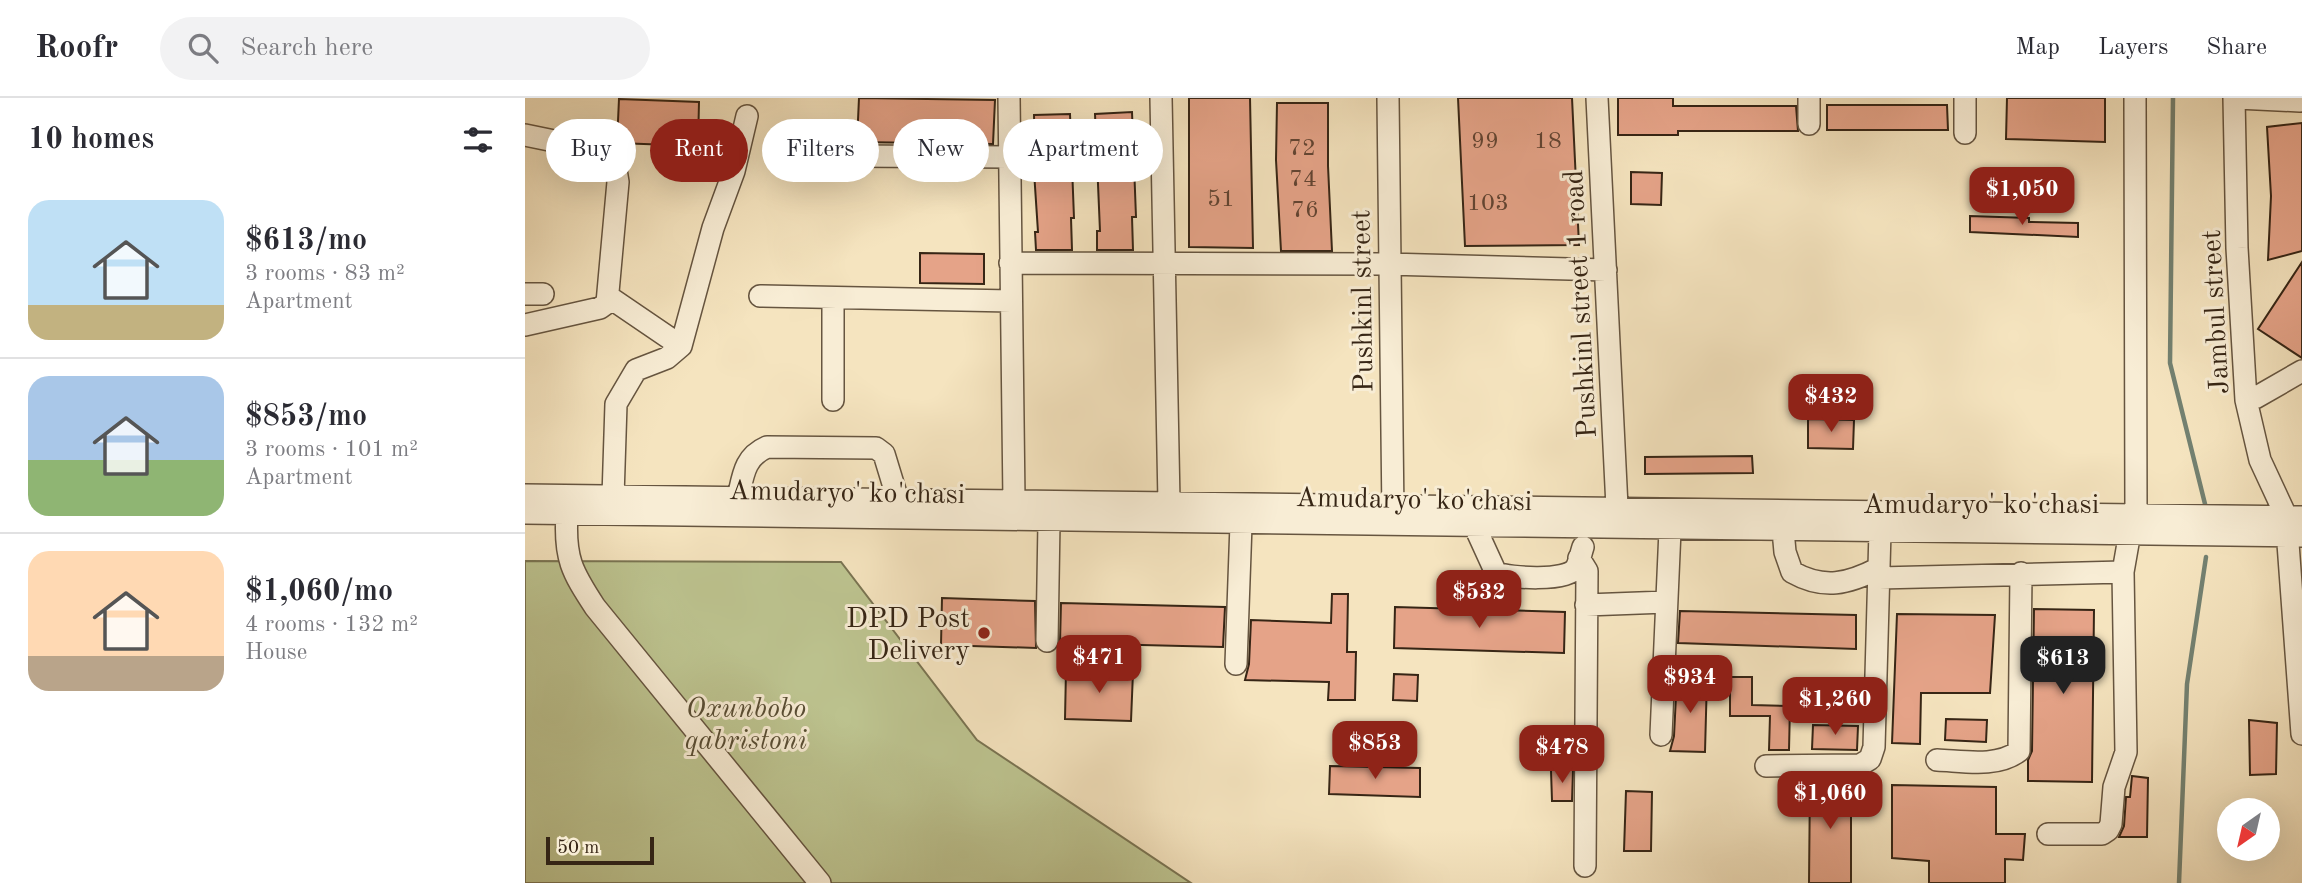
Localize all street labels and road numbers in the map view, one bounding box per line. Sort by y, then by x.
street label: Pushkinl street 1 road [1561,169,1603,439]
street label: Pushkinl street [1348,209,1380,393]
street label: Jambul street [2199,229,2235,395]
street label: Amudaryo' ko'chasi [728,478,965,510]
street label: Amudaryo' ko'chasi [1295,485,1532,517]
street label: Amudaryo' ko'chasi [1863,492,2099,520]

